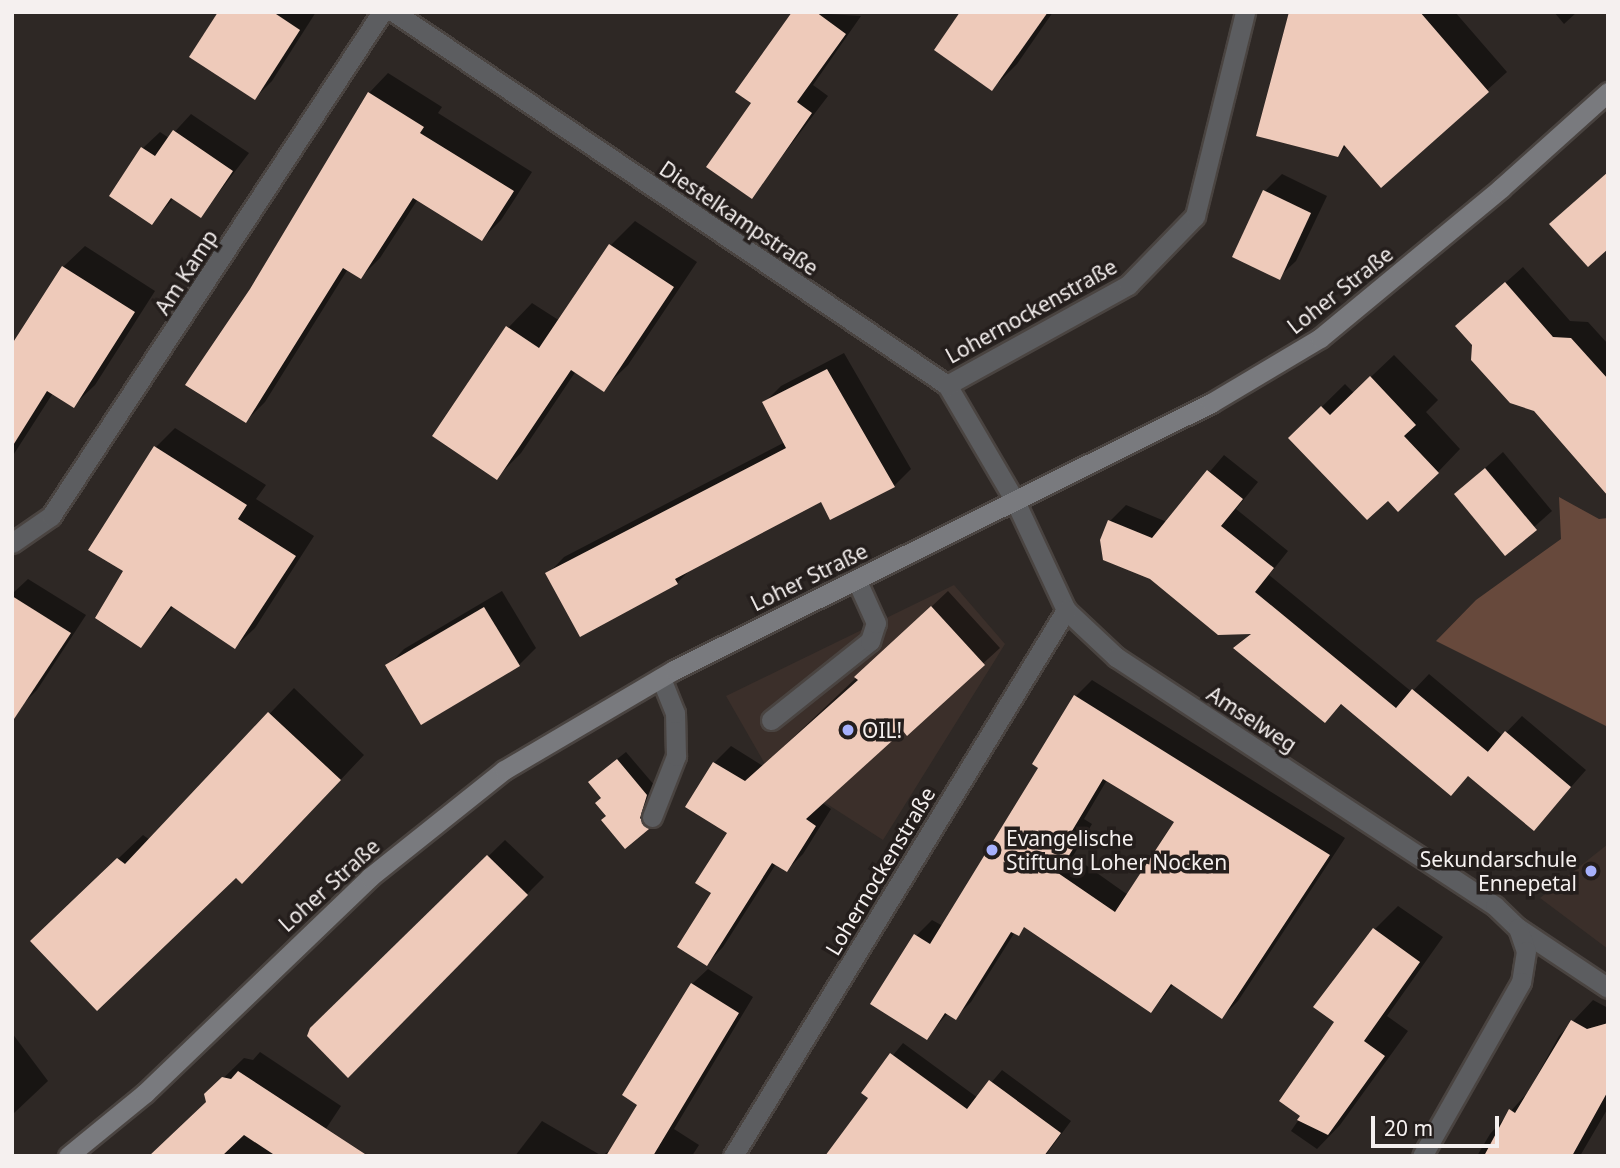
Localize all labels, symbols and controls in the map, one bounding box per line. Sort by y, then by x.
street label: Diestelkampstraße [655,156,823,280]
street label: Am Kamp [149,225,223,319]
street label: Loher Straße [1282,241,1398,339]
street label: Lohernockenstraße [941,253,1121,369]
street label: Loher Straße [746,538,872,616]
street label: Amselweg [1203,681,1301,757]
place label: OIL! [862,717,902,743]
marker: OIL! [840,722,856,738]
street label: Lohernockenstraße [820,782,940,960]
place label: Evangelische Stiftung Loher Nocken [1006,825,1227,875]
street label: Loher Straße [273,833,385,937]
marker: Evangelische Stiftung Loher Nocken [984,842,1000,858]
place label: Sekundarschule Ennepetal [1420,846,1577,896]
marker: Sekundarschule Ennepetal [1583,863,1599,879]
scale bar [1375,1102,1503,1146]
text: 20 m [1384,1114,1433,1142]

